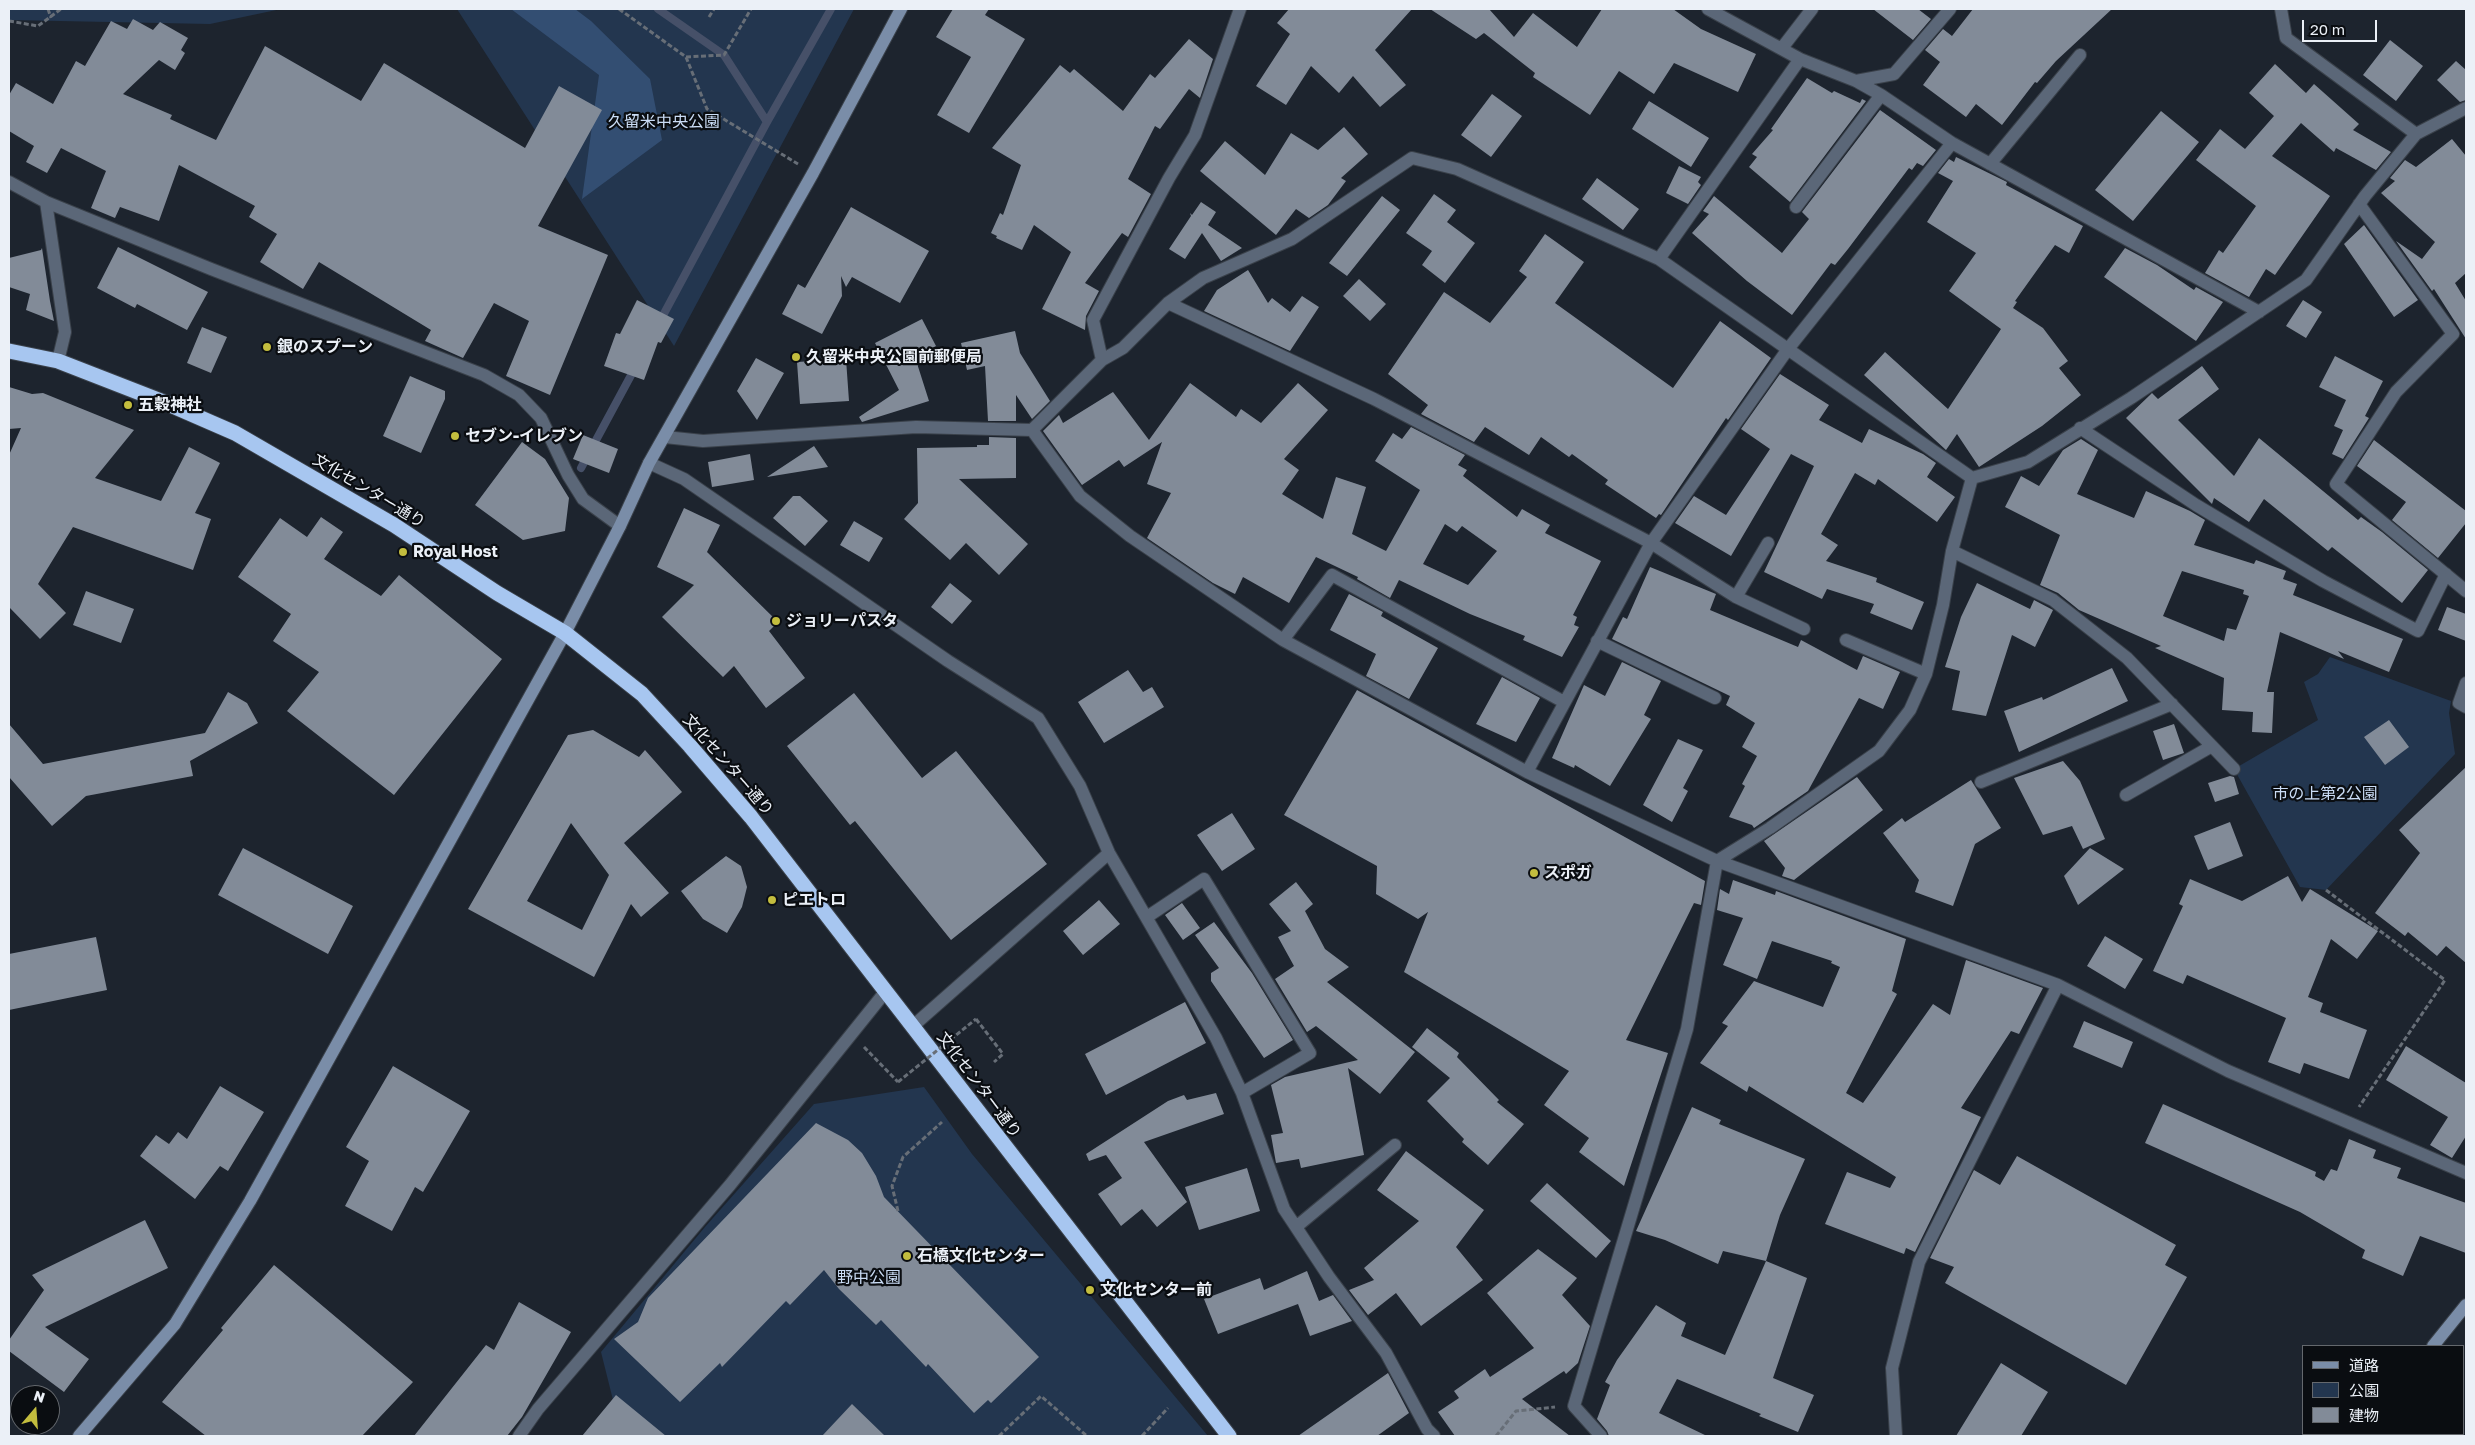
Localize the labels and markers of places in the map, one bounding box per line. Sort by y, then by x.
place label: 銀のスプーン [277,337,373,357]
marker: 銀のスプーン [261,341,273,353]
place label: 久留米中央公園前郵便局 [806,347,982,367]
marker: 久留米中央公園前郵便局 [790,351,802,363]
place label: 五穀神社 [138,395,202,415]
marker: 五穀神社 [122,399,134,411]
place label: セブン-イレブン [465,426,583,446]
marker: セブン-イレブン [449,430,461,442]
place label: Royal Host [413,542,498,562]
marker: Royal Host [397,546,409,558]
place label: ジョリーパスタ [786,611,898,631]
marker: ジョリーパスタ [770,615,782,627]
place label: スポガ [1544,863,1592,883]
marker: スポガ [1528,867,1540,879]
place label: ピエトロ [782,890,846,910]
marker: ピエトロ [766,894,778,906]
place label: 石橋文化センター [917,1246,1045,1266]
marker: 石橋文化センター [901,1250,913,1262]
place label: 文化センター前 [1100,1280,1212,1300]
marker: 文化センター前 [1084,1284,1096,1296]

